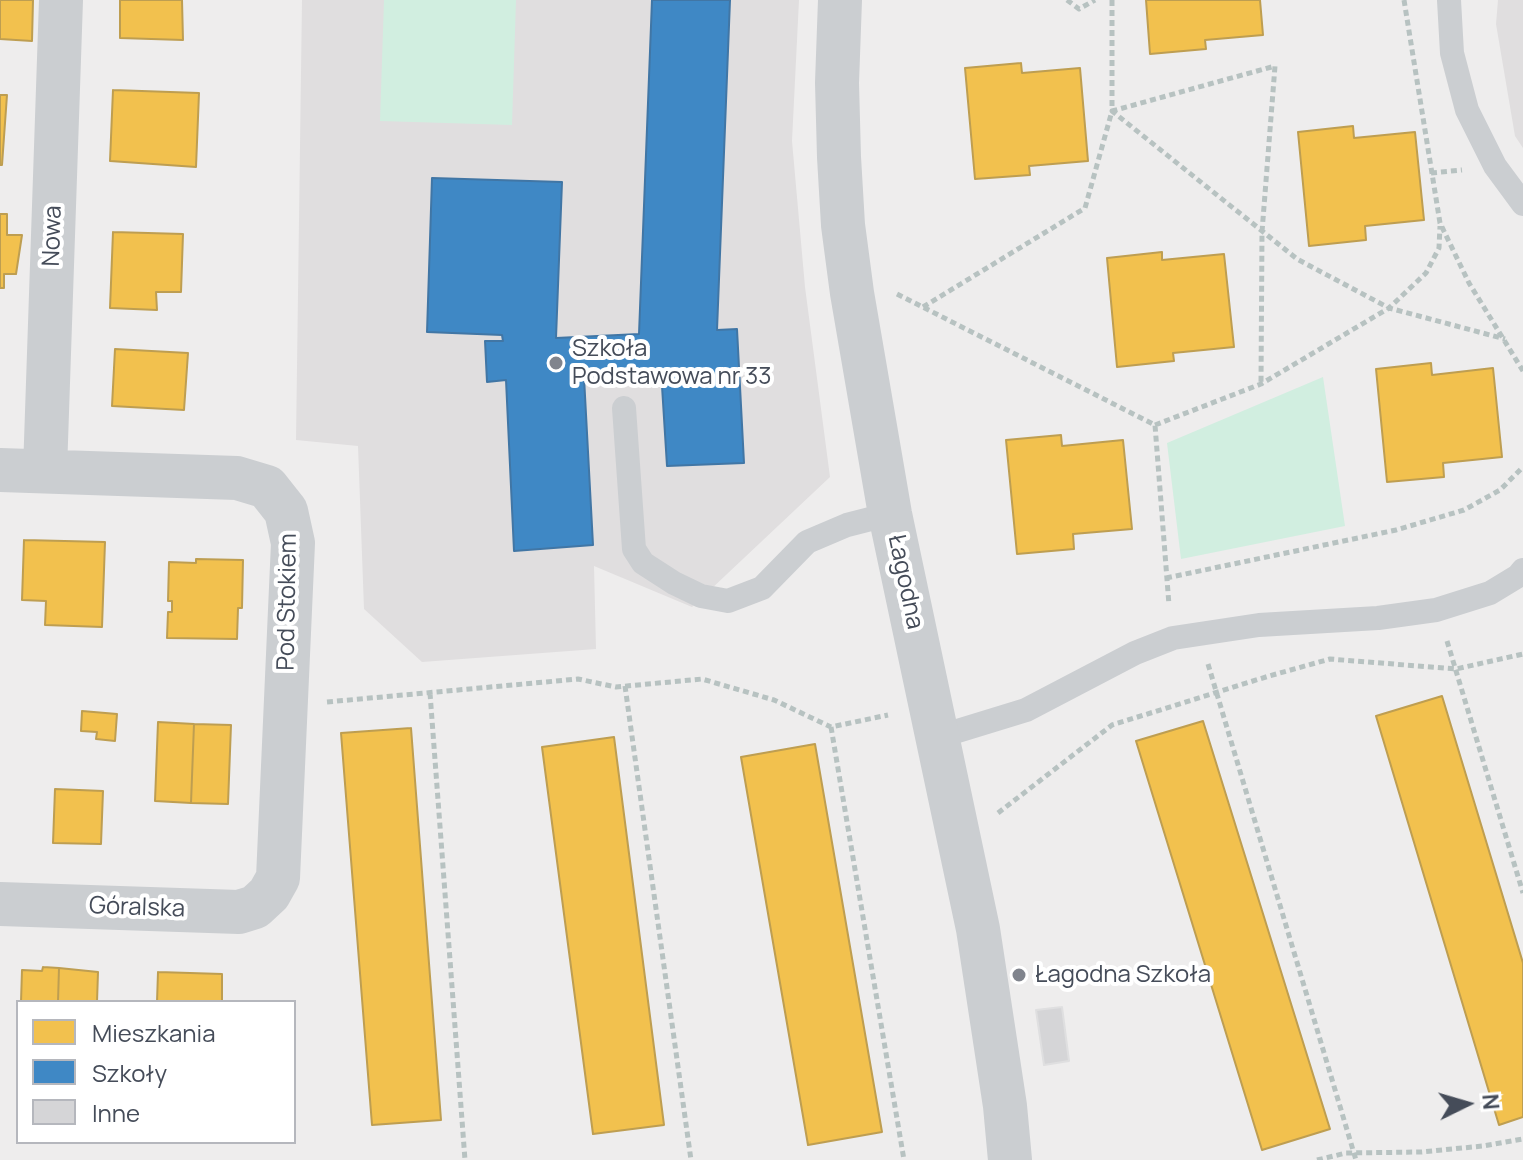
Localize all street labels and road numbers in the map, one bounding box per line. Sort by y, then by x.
street label: Nowa [38,205,68,267]
street label: Łagodna [881,532,929,632]
street label: Pod Stokiem [272,533,304,671]
street label: Góralska [88,892,186,924]

